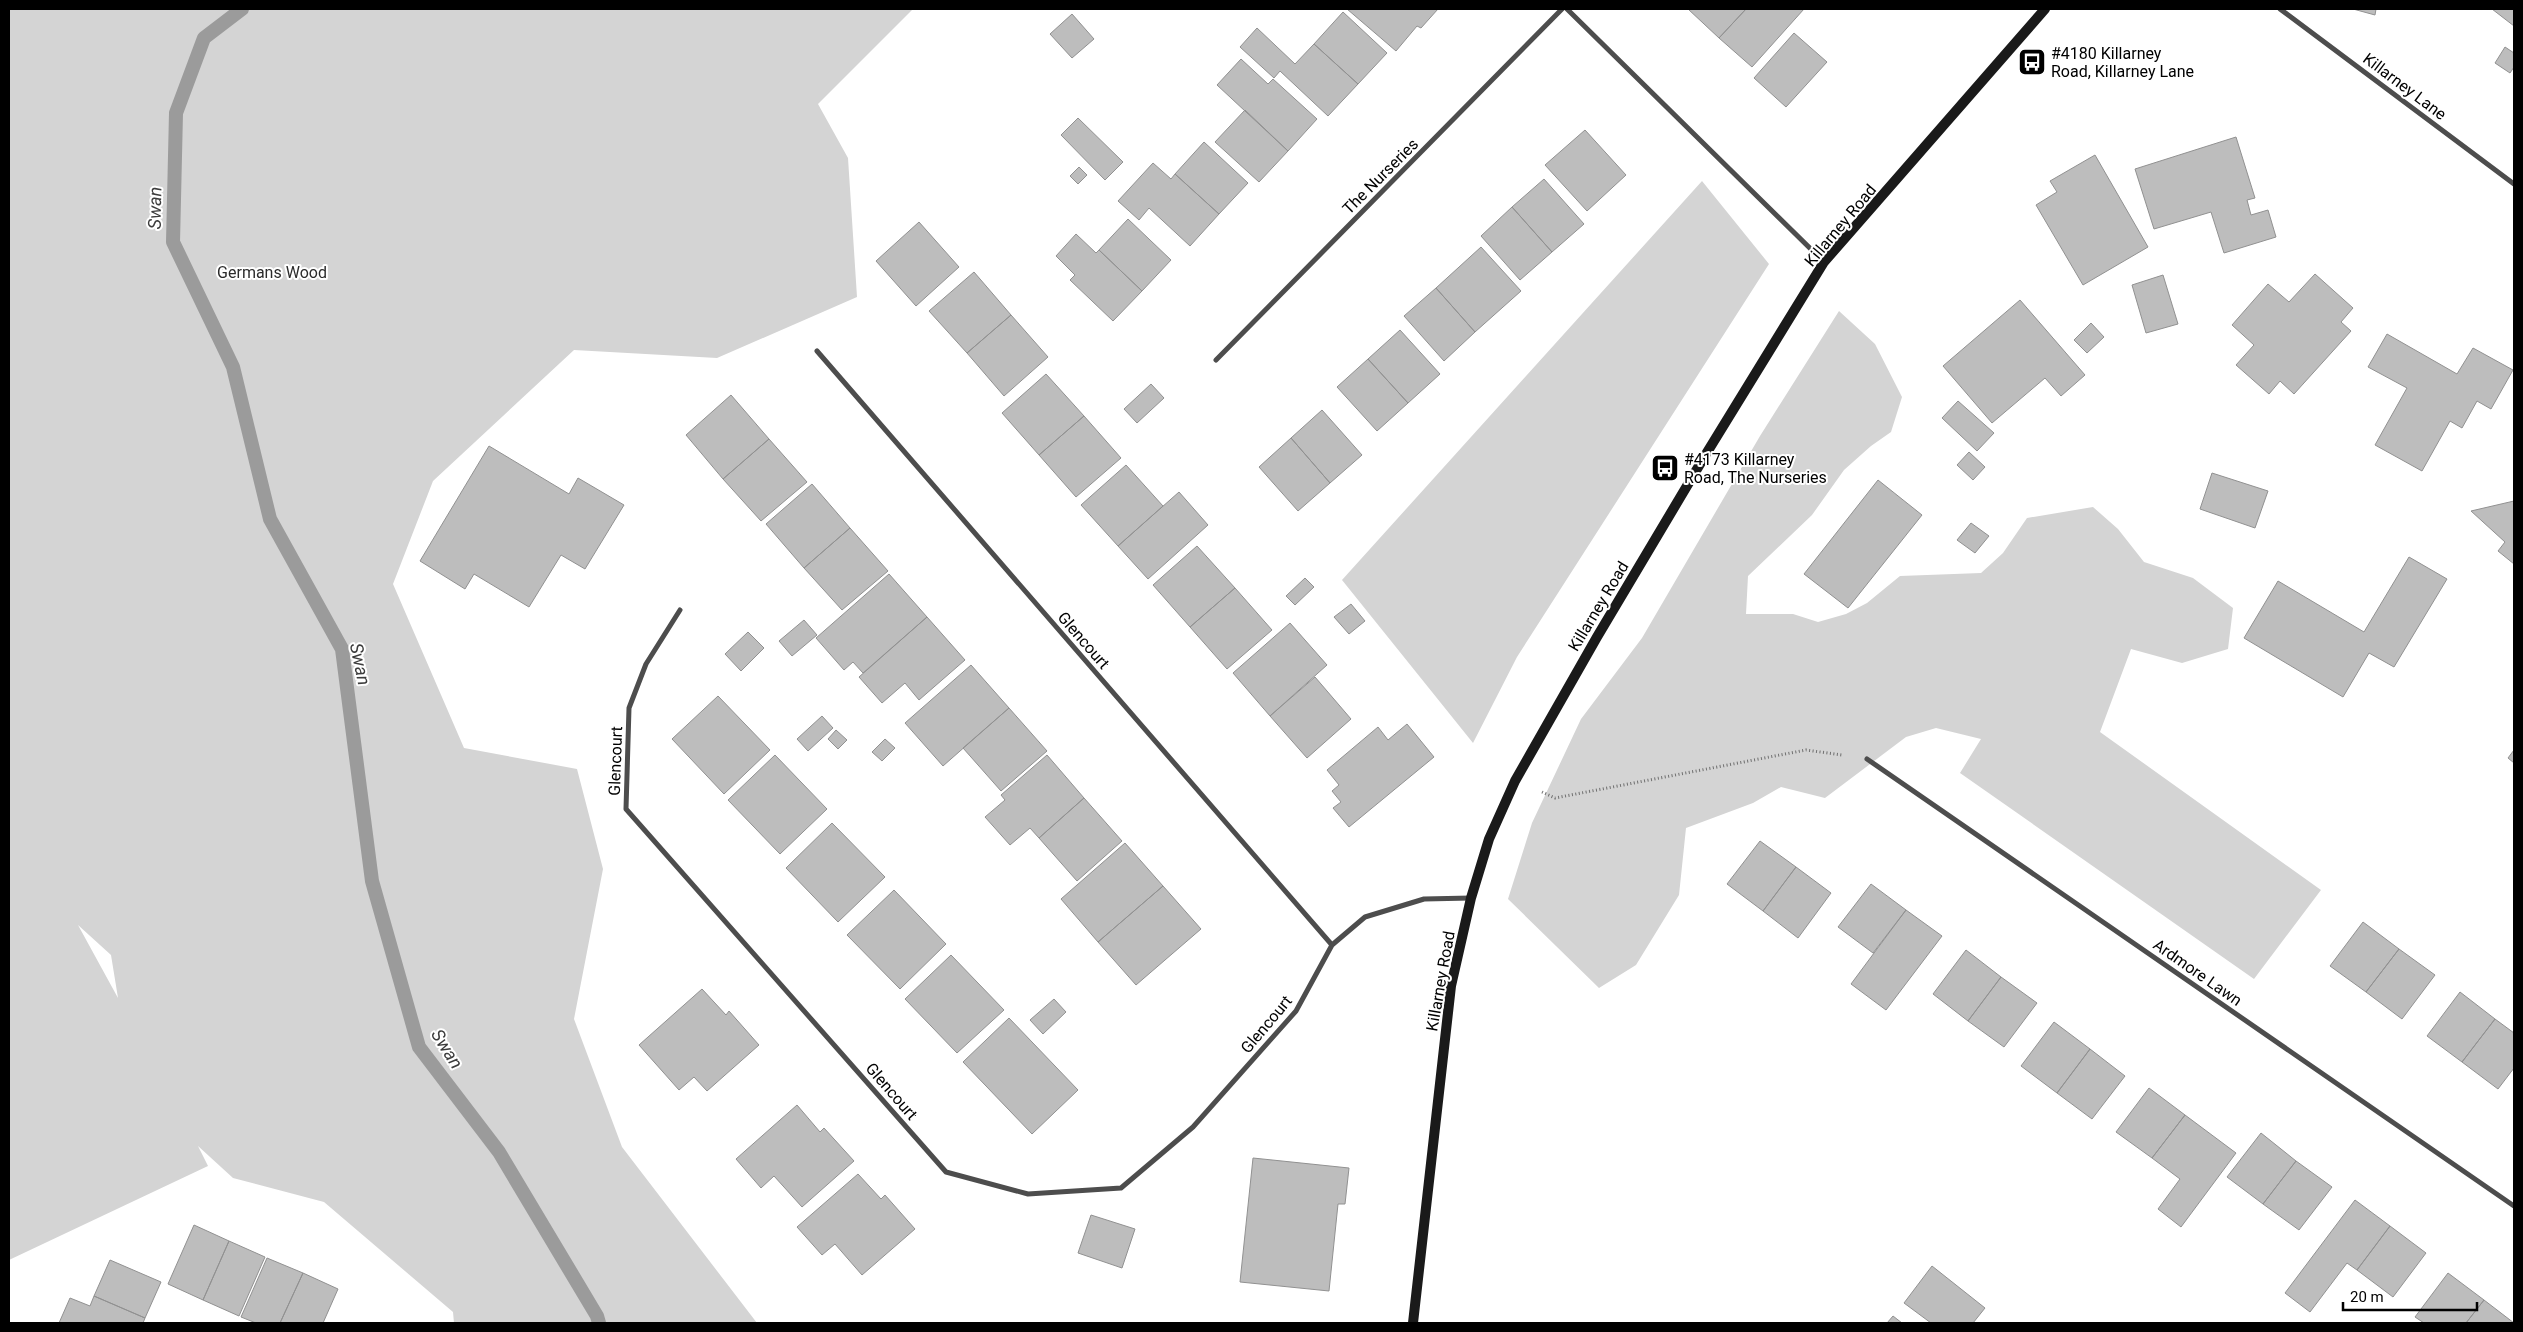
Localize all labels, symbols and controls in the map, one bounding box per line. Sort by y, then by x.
place label: #4180 Killarney Road, Killarney Lane [2051,44,2194,81]
bus stop icon: #4180 Killarney Road, Killarney Lane [2017,47,2047,77]
street label: Killarney Lane [2359,49,2450,124]
street label: The Nurseries [1339,135,1422,218]
street label: Killarney Road [1801,180,1880,270]
water label: Swan [144,186,165,229]
park label: Germans Wood [217,263,327,282]
place label: #4173 Killarney Road, The Nurseries [1684,450,1827,487]
bus stop icon: #4173 Killarney Road, The Nurseries [1650,453,1680,483]
street label: Killarney Road [1564,558,1633,655]
street label: Glencourt [1054,608,1114,673]
water label: Swan [346,641,375,687]
street label: Glencourt [605,726,626,796]
street label: Killarney Road [1422,930,1459,1033]
street label: Ardmore Lawn [2150,935,2246,1010]
street label: Glencourt [1237,992,1296,1057]
water label: Swan [427,1025,468,1072]
street label: Glencourt [862,1059,922,1124]
scale bar [2343,1280,2477,1312]
text: 20 m [2350,1288,2384,1306]

